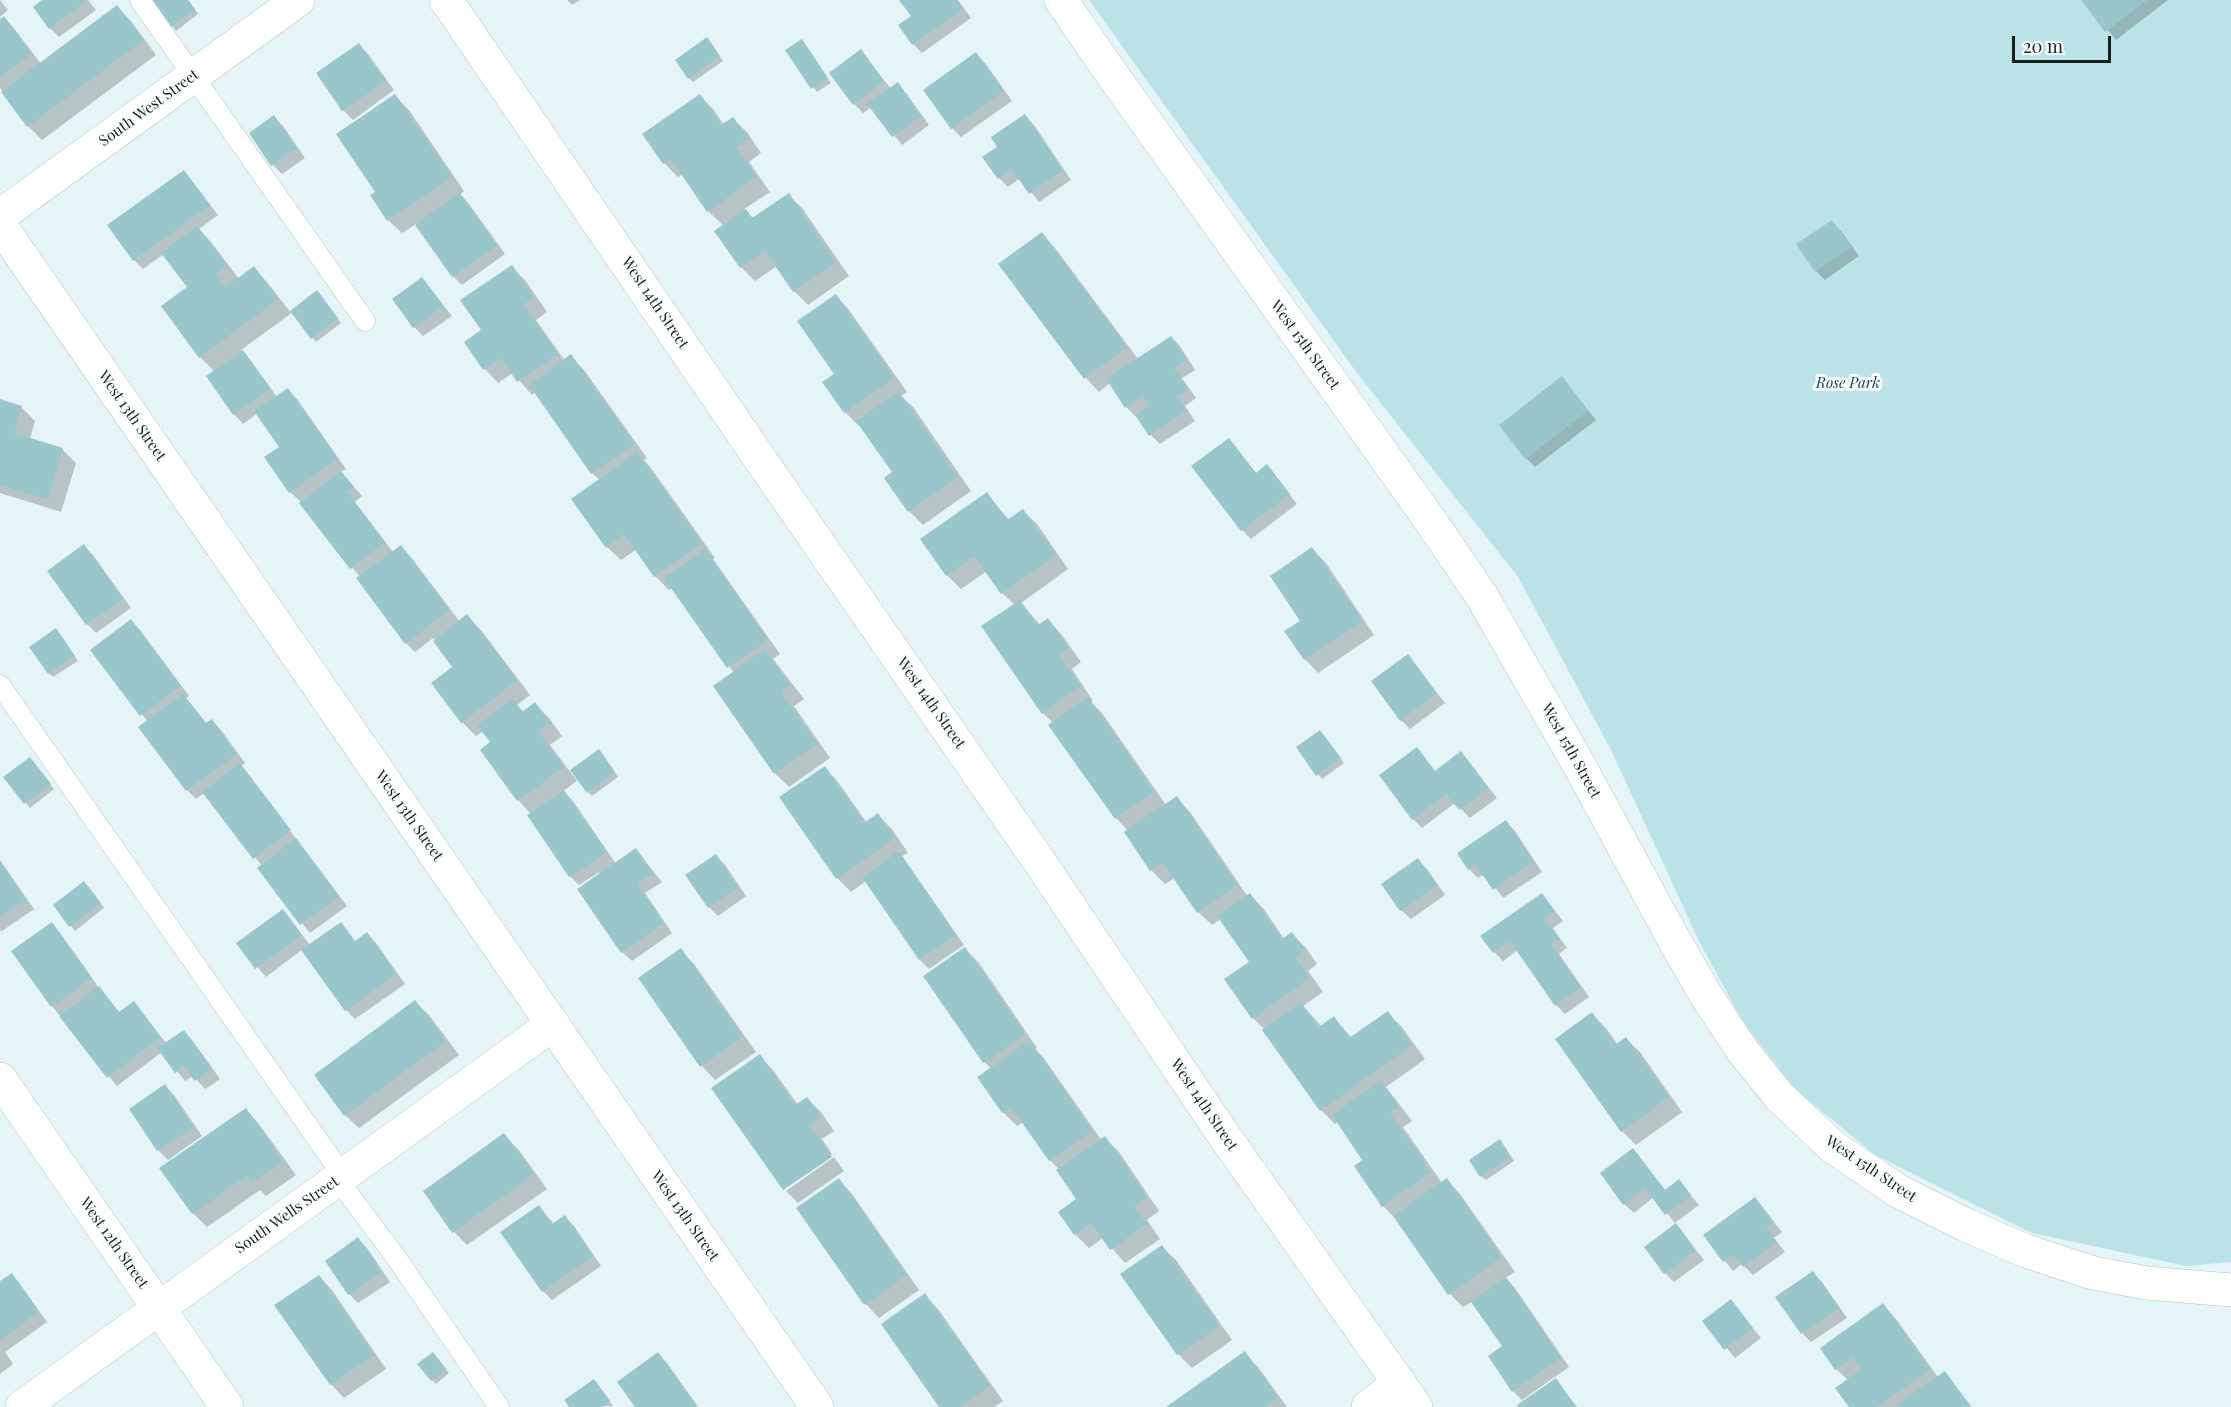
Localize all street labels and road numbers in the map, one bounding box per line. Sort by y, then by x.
street label: South West Street [96,66,202,150]
street label: West 14th Street [618,254,692,352]
street label: West 15th Street [1267,297,1343,393]
street label: West 13th Street [94,367,170,465]
street label: West 14th Street [893,654,969,752]
street label: West 15th Street [1538,700,1604,802]
street label: West 13th Street [371,767,447,865]
street label: West 14th Street [1167,1056,1241,1154]
street label: West 15th Street [1822,1132,1920,1206]
street label: West 13th Street [647,1167,723,1265]
street label: South Wells Street [232,1173,342,1257]
street label: West 12th Street [76,1194,152,1292]

